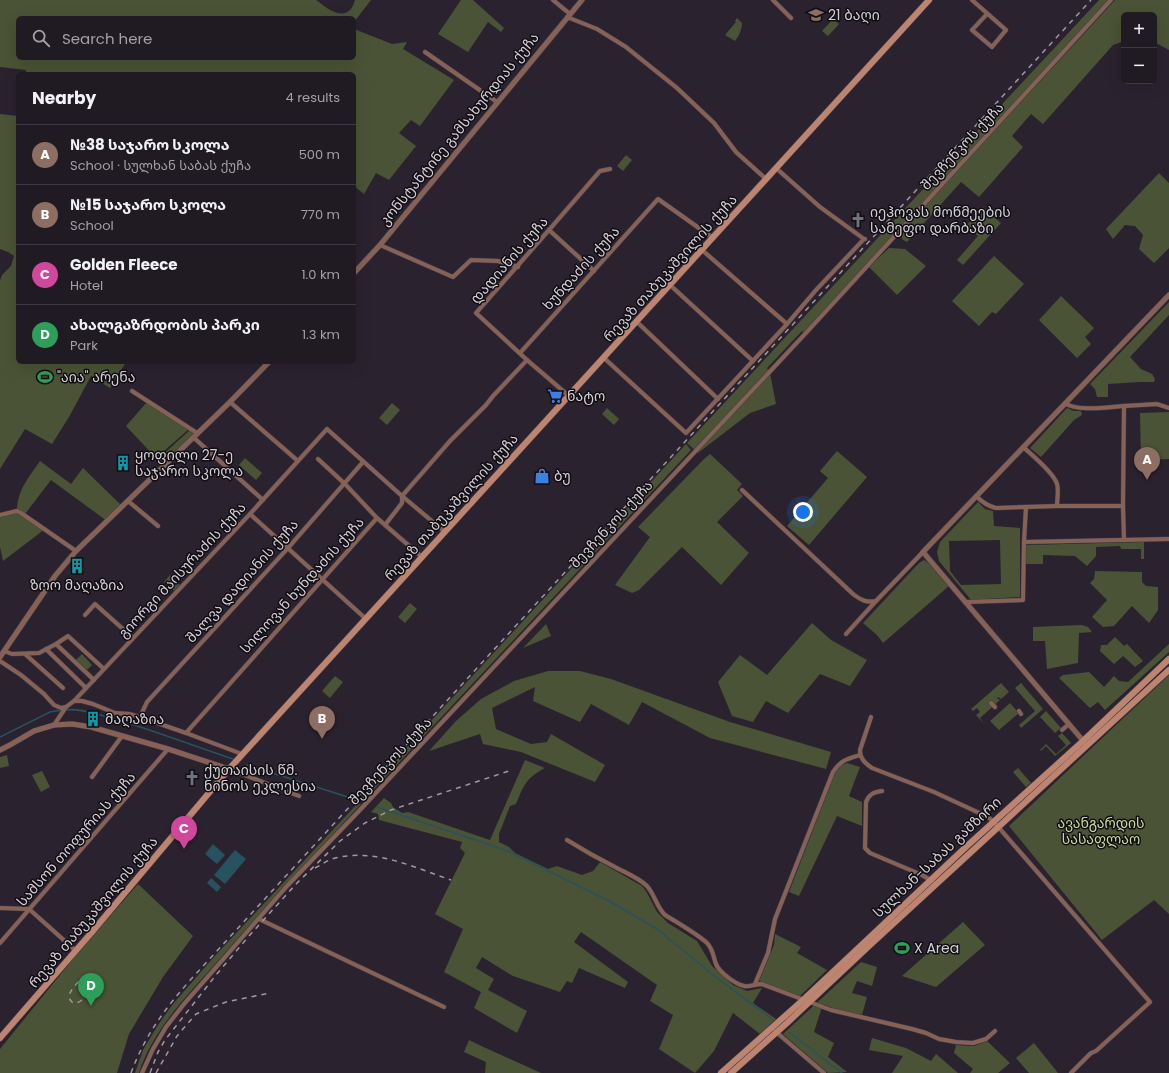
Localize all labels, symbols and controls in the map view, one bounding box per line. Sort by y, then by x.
place label: 21 ბაღი [828,5,880,25]
school or university icon: 21 ბაღი [807,6,825,24]
map controls [1121,12,1157,84]
button: + [1121,12,1157,48]
search box [16,16,356,60]
icon: search [30,27,52,49]
text: Search here [62,28,152,49]
street label: კონსტანტინე გამსახურდიას ქუჩა [375,28,543,230]
button: − [1121,48,1157,84]
text: Nearby [32,86,96,110]
text: 4 results [286,88,340,107]
street label: შევჩენკოს ქუჩა [916,98,1008,194]
text: №38 საჯარო სკოლა [70,134,230,155]
text: A [40,145,50,164]
text: 500 m [299,145,340,164]
text: School · სულხან საბას ქუჩა [70,156,251,175]
street label: რევაზ თაბუკაშვილის ქუჩა [598,190,742,346]
text: №15 საჯარო სკოლა [70,194,226,215]
place label: იეჰოვას მოწმეების სამეფო დარბაზი [870,202,1011,238]
text: B [41,205,49,224]
text: 770 m [301,205,340,224]
church icon: იეჰოვას მოწმეების სამეფო დარბაზი [849,211,867,229]
street label: დადიანის ქუჩა [466,212,552,308]
text: School [70,216,114,235]
street label: ხუნდაძის ქუჩა [538,222,624,314]
text: Golden Fleece [70,254,178,275]
text: C [40,265,50,284]
text: 1.0 km [301,265,340,284]
text: Hotel [70,276,103,295]
text: ახალგაზრდობის პარკი [70,314,260,335]
text: D [40,325,50,344]
text: 1.3 km [302,325,340,344]
text: Park [70,336,98,355]
place label: "აია" არენა [57,367,135,387]
sports icon: "აია" არენა [36,368,54,386]
place label: ნატო [567,386,605,406]
supermarket icon: ნატო [546,387,564,405]
street label: რევაზ თაბუკაშვილის ქუჩა [379,429,523,585]
place label: ყოფილი 27-ე საჯარო სკოლა [135,445,243,481]
pin: A [1134,447,1160,480]
building icon: ყოფილი 27-ე საჯარო სკოლა [114,454,132,472]
place label: ბუ [554,466,571,486]
shop icon: ბუ [533,467,551,485]
street label: შევჩენკოს ქუჩა [565,476,657,572]
street label: გიორგი მაისურაძის ქუჩა [113,498,251,642]
your location [793,502,813,522]
street label: სილოვან ხუნდაძის ქუჩა [235,512,369,658]
street label: შალვა დადიანის ქუჩა [181,515,303,647]
building icon: ზოო მაღაზია [68,557,86,575]
place label: ზოო მაღაზია [30,575,124,595]
pin: B [309,706,335,739]
place label: მაღაზია [105,709,164,729]
building icon: მაღაზია [84,710,102,728]
street label: შევჩენკოს ქუჩა [344,713,436,809]
place label: ქუთაისის წმ. ნინოს ეკლესია [204,760,316,796]
street label: სამსონ თოფურიას ქუჩა [12,767,140,911]
church icon: ქუთაისის წმ. ნინოს ეკლესია [183,769,201,787]
street label: სულხან-საბას გამზირი [868,792,1006,922]
park label: ავანგარდის სასაფლაო [1058,813,1144,849]
pin: C [171,816,197,849]
street label: რევაზ თაბუკაშვილის ქუჩა [24,832,162,992]
place label: X Area [914,938,959,958]
sports icon: X Area [893,939,911,957]
pin: D [78,973,104,1006]

